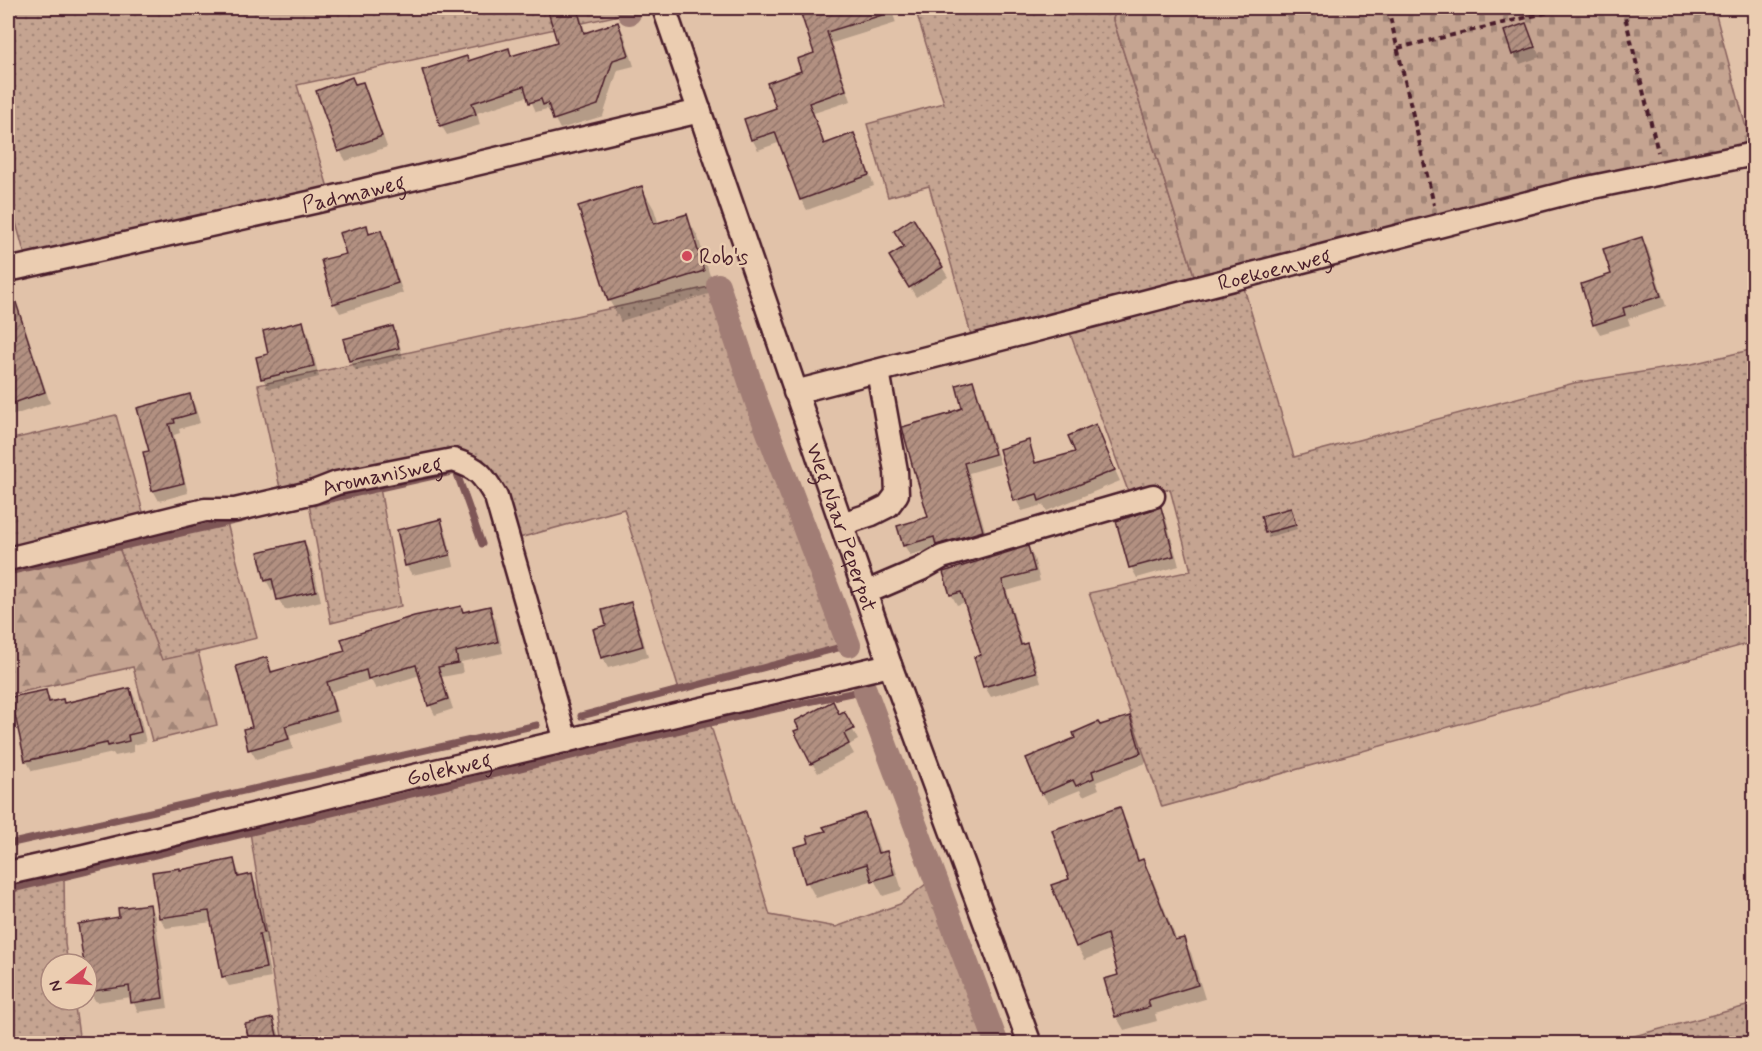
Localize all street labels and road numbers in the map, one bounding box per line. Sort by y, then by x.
street label: Padmaweg [300,169,409,220]
street label: Roekoenweg [1215,242,1335,298]
street label: Weg Naar Peperpot [799,440,883,616]
street label: Aromanisweg [318,450,445,504]
street label: Golekweg [404,746,495,793]

